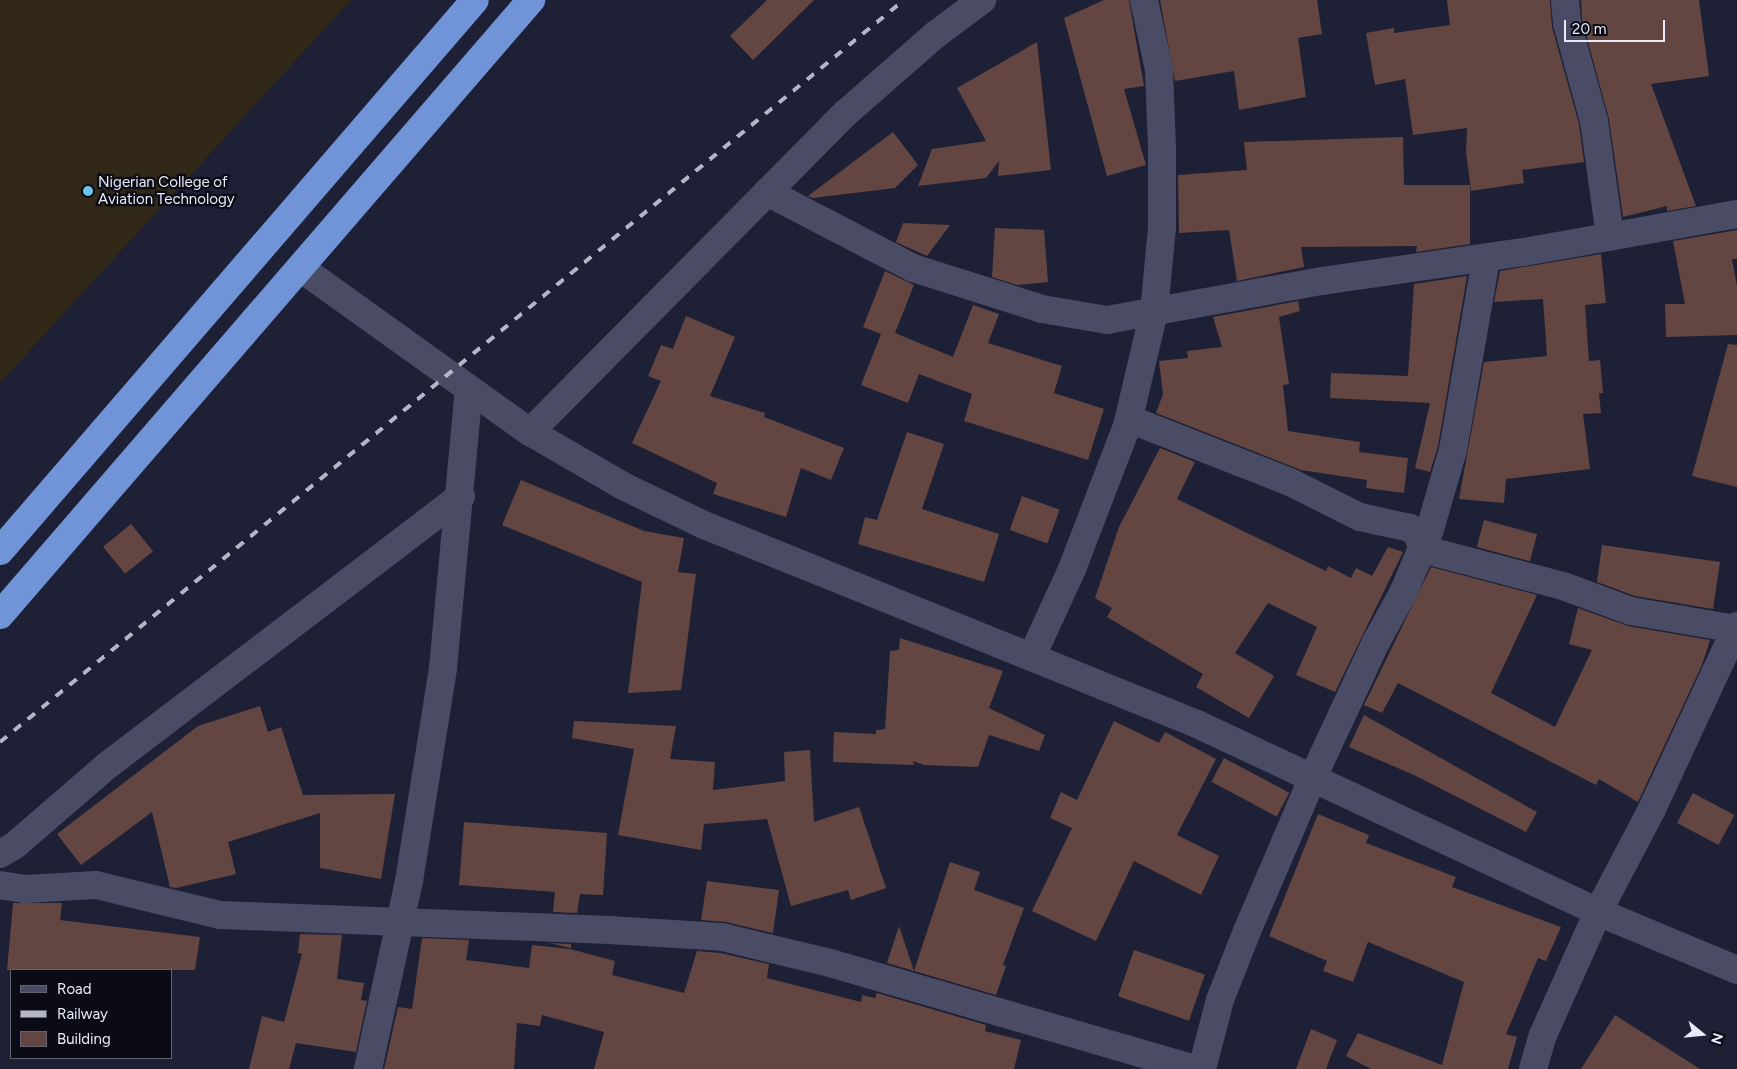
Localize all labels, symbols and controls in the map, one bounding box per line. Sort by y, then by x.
scale bar [1567,10,1668,42]
text: 20 m [1572,20,1606,38]
place label: Nigerian College of Aviation Technology [98,173,235,208]
marker: Nigerian College of Aviation Technology [82,185,94,197]
legend [10,969,172,1059]
text: Road [57,980,92,998]
text: Railway [57,1005,108,1023]
north arrow [1677,1009,1727,1059]
text: Building [57,1030,111,1048]
text: N [1707,1031,1727,1046]

